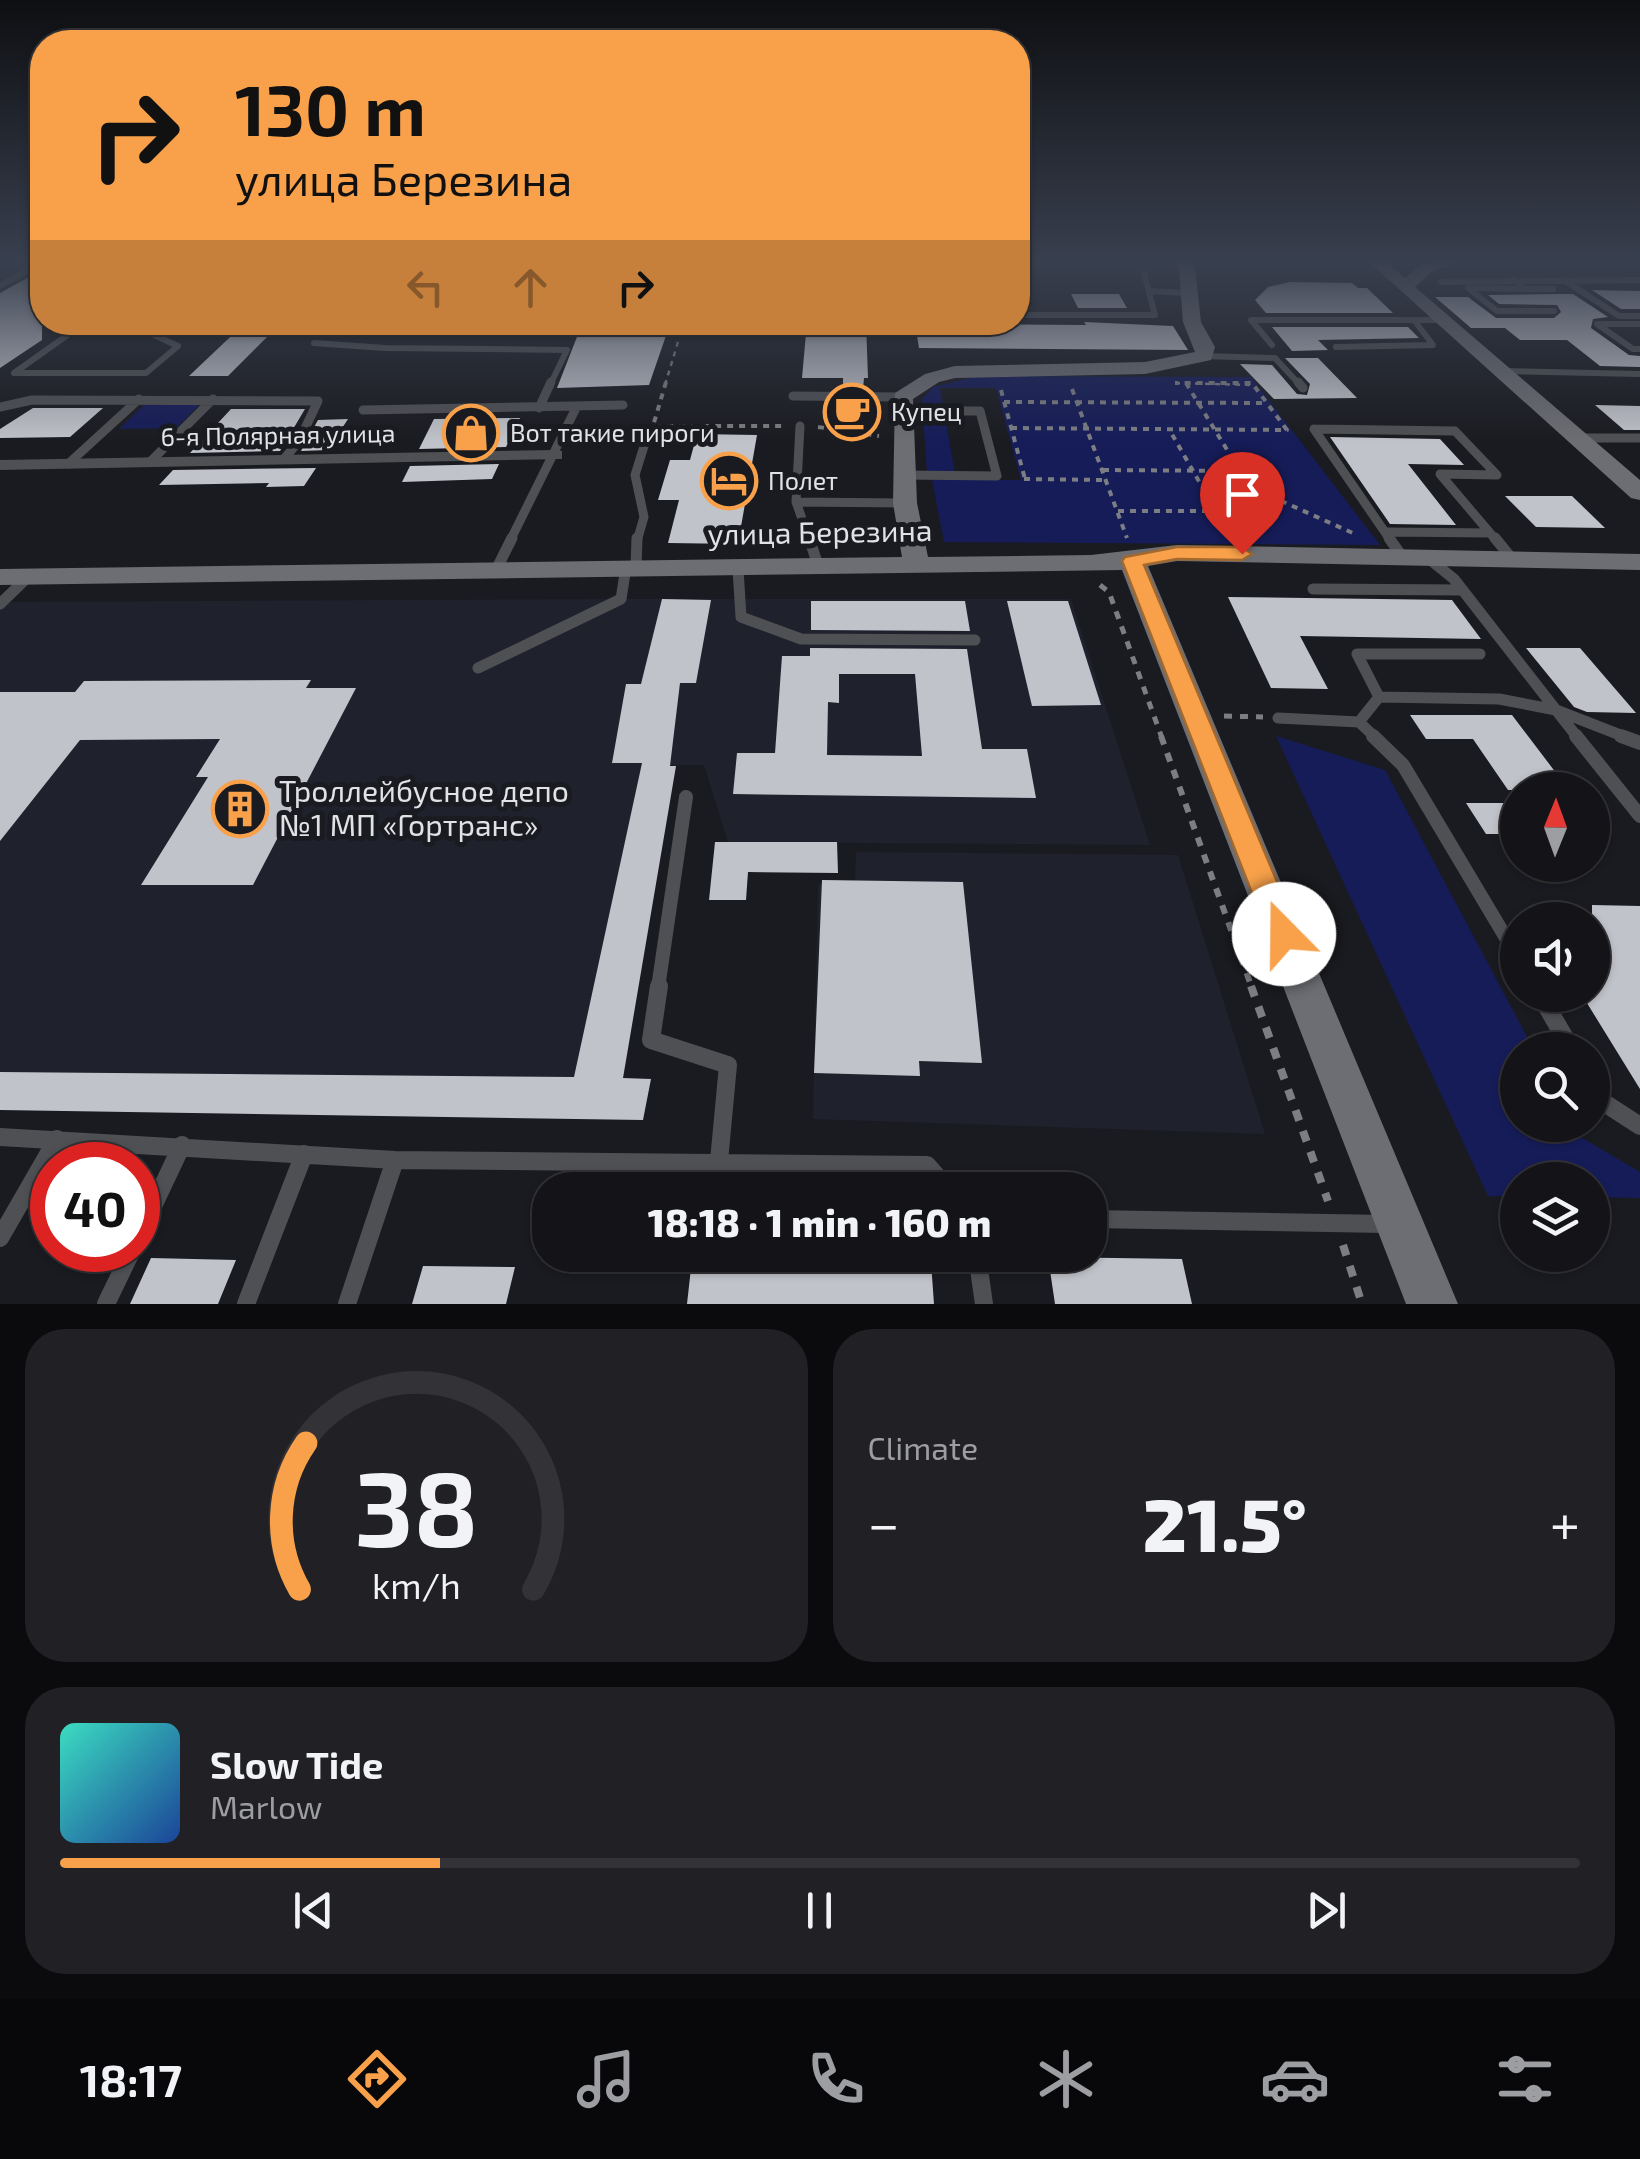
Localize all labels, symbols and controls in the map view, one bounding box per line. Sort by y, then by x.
text: 130 m [235,66,426,150]
icon: right [70,70,200,200]
text: улица Березина [235,151,572,205]
icon: left [398,260,453,315]
icon: ahead [503,260,558,315]
icon: right [608,260,663,315]
cafe icon: Купец [822,382,882,442]
place label: Купец [891,396,962,427]
shop icon: Вот такие пироги [441,403,501,463]
street label: 6-я Полярная улица [160,417,396,452]
place label: Вот такие пироги [510,417,715,447]
hotel icon: Полет [699,451,759,511]
pin [1200,452,1285,555]
place label: Полет [768,465,838,495]
icon: arrive [1215,467,1270,522]
street label: улица Березина [707,511,933,552]
place label: Троллейбусное депо №1 МП «Гортранс» [279,772,569,842]
north arrow [1500,772,1610,882]
map controls [1500,772,1610,1272]
building icon: Троллейбусное депо №1 МП «Гортранс» [210,779,270,839]
position arrow [1232,882,1336,986]
button: sound [1500,902,1610,1012]
button: search [1500,1032,1610,1142]
speed limit sign: 40 [30,1142,160,1272]
button: layers [1500,1162,1610,1272]
text: 18:18 · 1 min · 160 m [648,1199,991,1245]
text: Climate [868,1428,978,1466]
text: 38 [354,1443,478,1568]
text: 21.5° [1143,1477,1307,1567]
text: − [868,1489,900,1555]
text: + [1550,1489,1580,1555]
text: km/h [372,1563,461,1606]
text: Slow Tide [210,1741,383,1787]
text: Marlow [210,1787,322,1825]
icon: previous [286,1883,341,1938]
icon: pause [792,1883,847,1938]
icon: next [1299,1883,1354,1938]
icon: directions [342,2044,412,2114]
icon: music [571,2044,641,2114]
icon: phone [801,2044,871,2114]
icon: climate [1031,2044,1101,2114]
icon: car [1260,2044,1330,2114]
icon: filters [1490,2044,1560,2114]
text: 18:17 [80,2052,182,2106]

